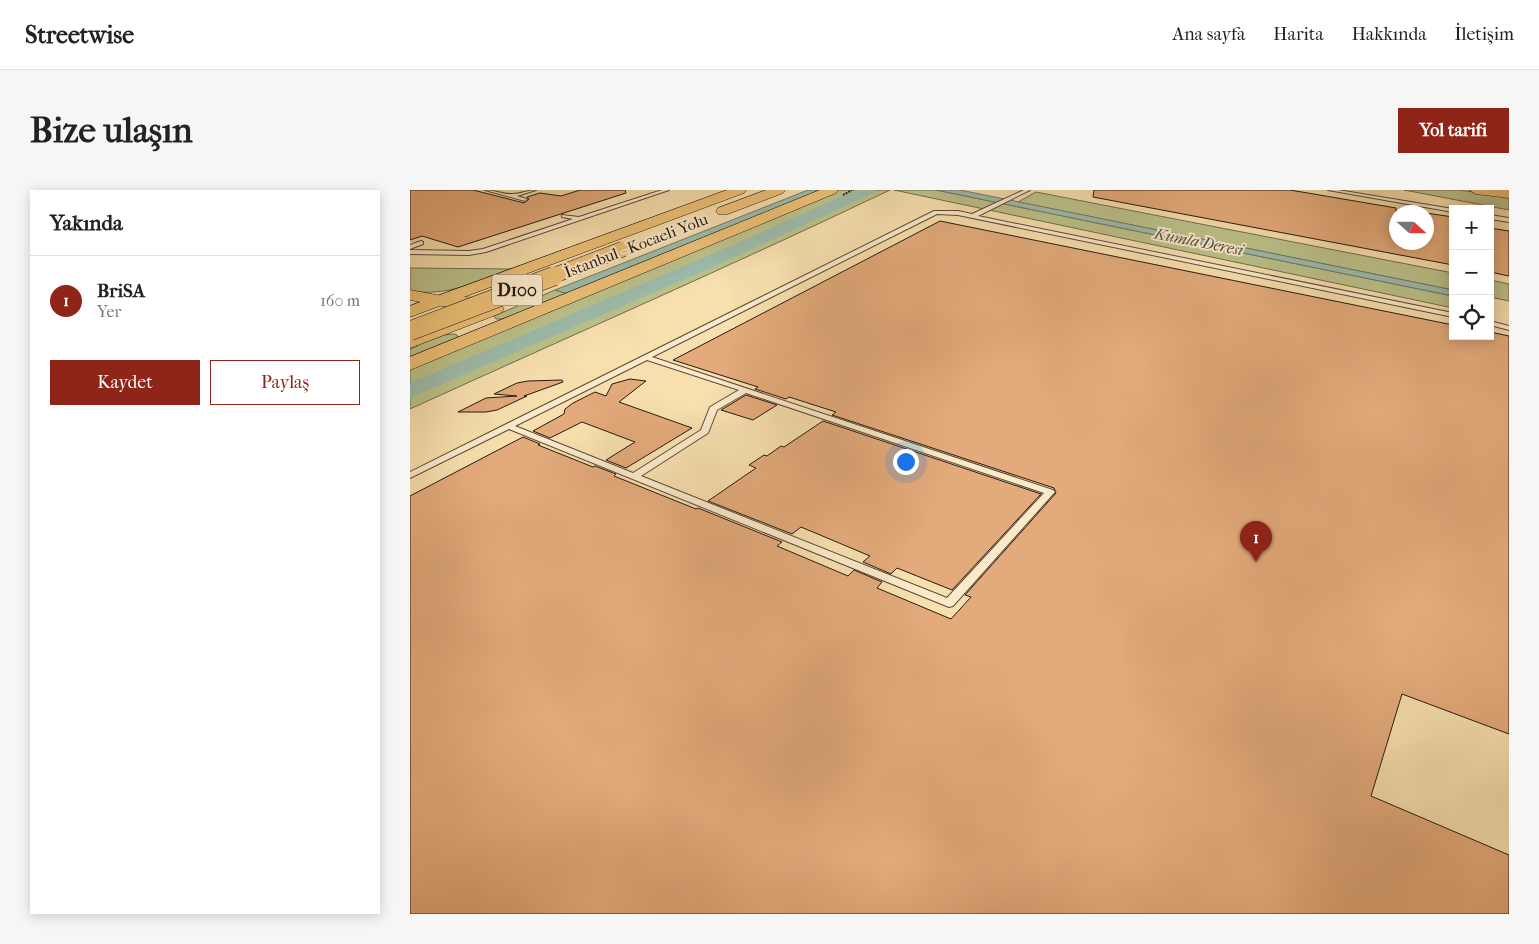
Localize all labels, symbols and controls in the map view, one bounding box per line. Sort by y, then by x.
text: Streetwise [25,21,134,49]
text: Ana sayfa [1172,24,1245,45]
text: Harita [1273,24,1324,45]
text: Hakkında [1352,24,1427,45]
text: İletişim [1455,24,1514,45]
button: Yol tarifi [1398,108,1509,153]
text: Bize ulaşın [30,110,193,151]
north arrow [1389,205,1434,250]
map controls [1449,205,1494,340]
button: + [1449,205,1494,250]
street label: İstanbul - Kocaeli Yolu [562,209,711,282]
text: Yakında [50,211,123,235]
water label: Kumla Deresi [1152,223,1246,260]
button: − [1449,250,1494,295]
road number: D100 [492,274,542,306]
text: BriSA [97,280,145,302]
text: 1 [63,291,69,310]
text: 160 m [320,291,360,310]
button: locate [1449,295,1494,340]
text: Yer [97,302,121,321]
button: Kaydet [50,360,200,405]
button: Paylaş [210,360,360,405]
your location [893,449,919,475]
pin: 1 [1240,521,1272,562]

